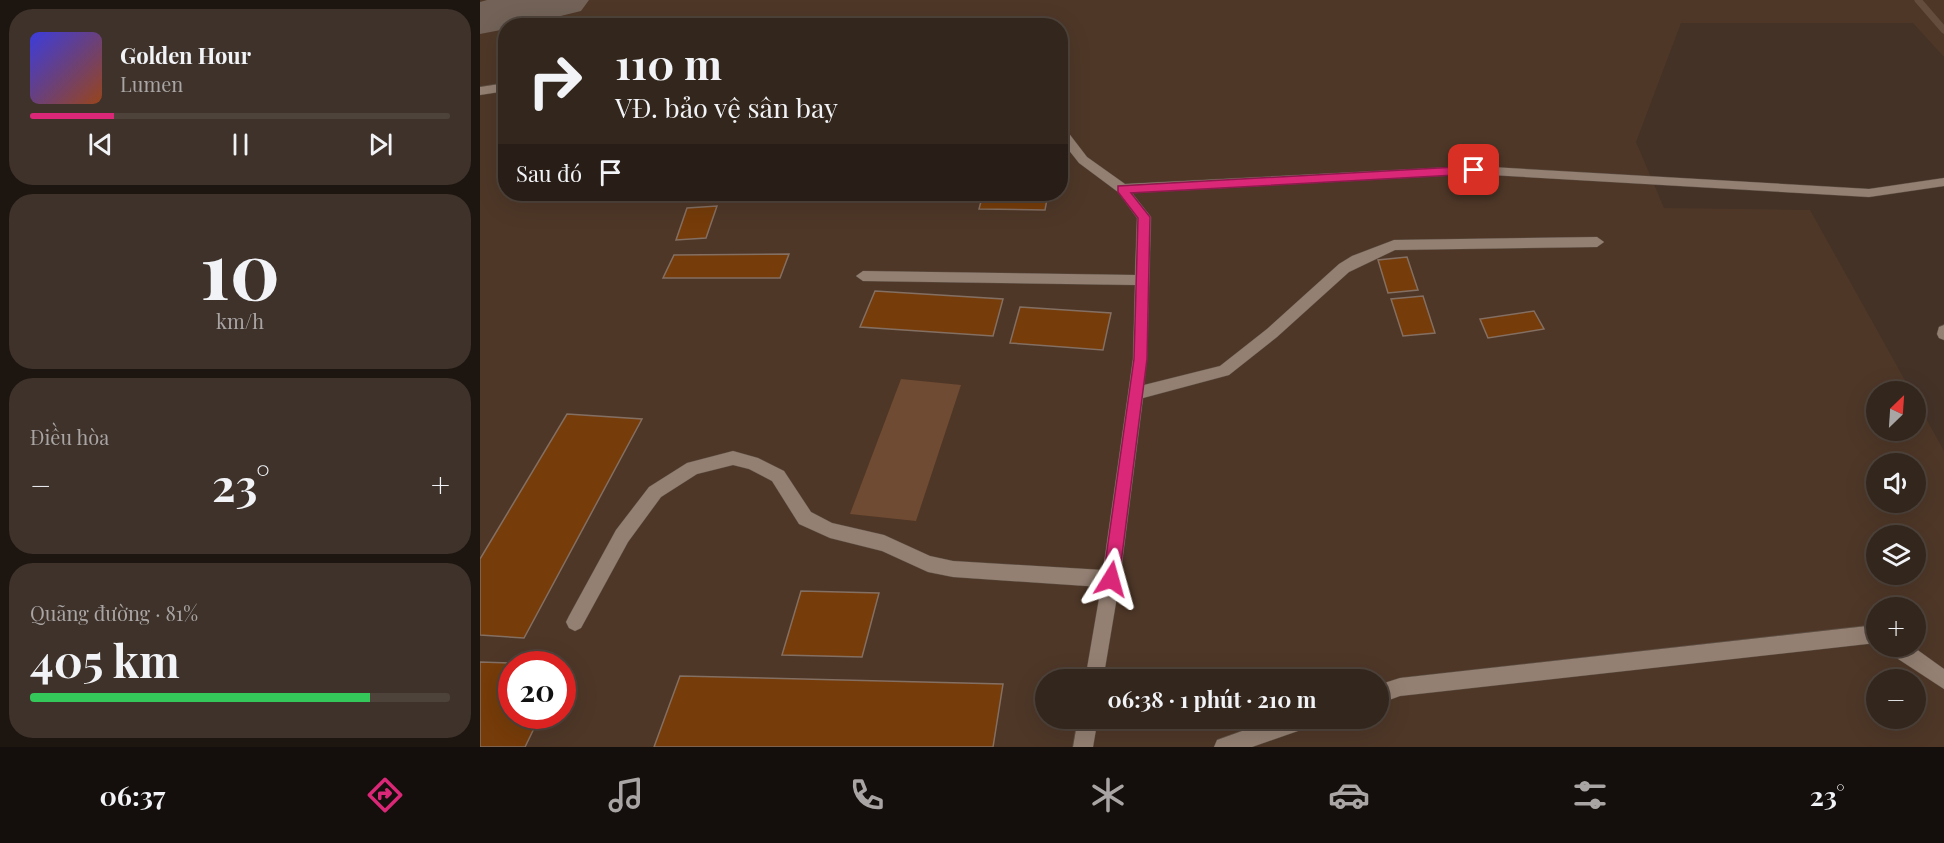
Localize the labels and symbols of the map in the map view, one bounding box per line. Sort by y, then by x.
pin [1448,144,1499,195]
north arrow [1866,381,1926,441]
position arrow [1079,547,1143,611]
speed limit sign: 20 [498,651,576,729]

